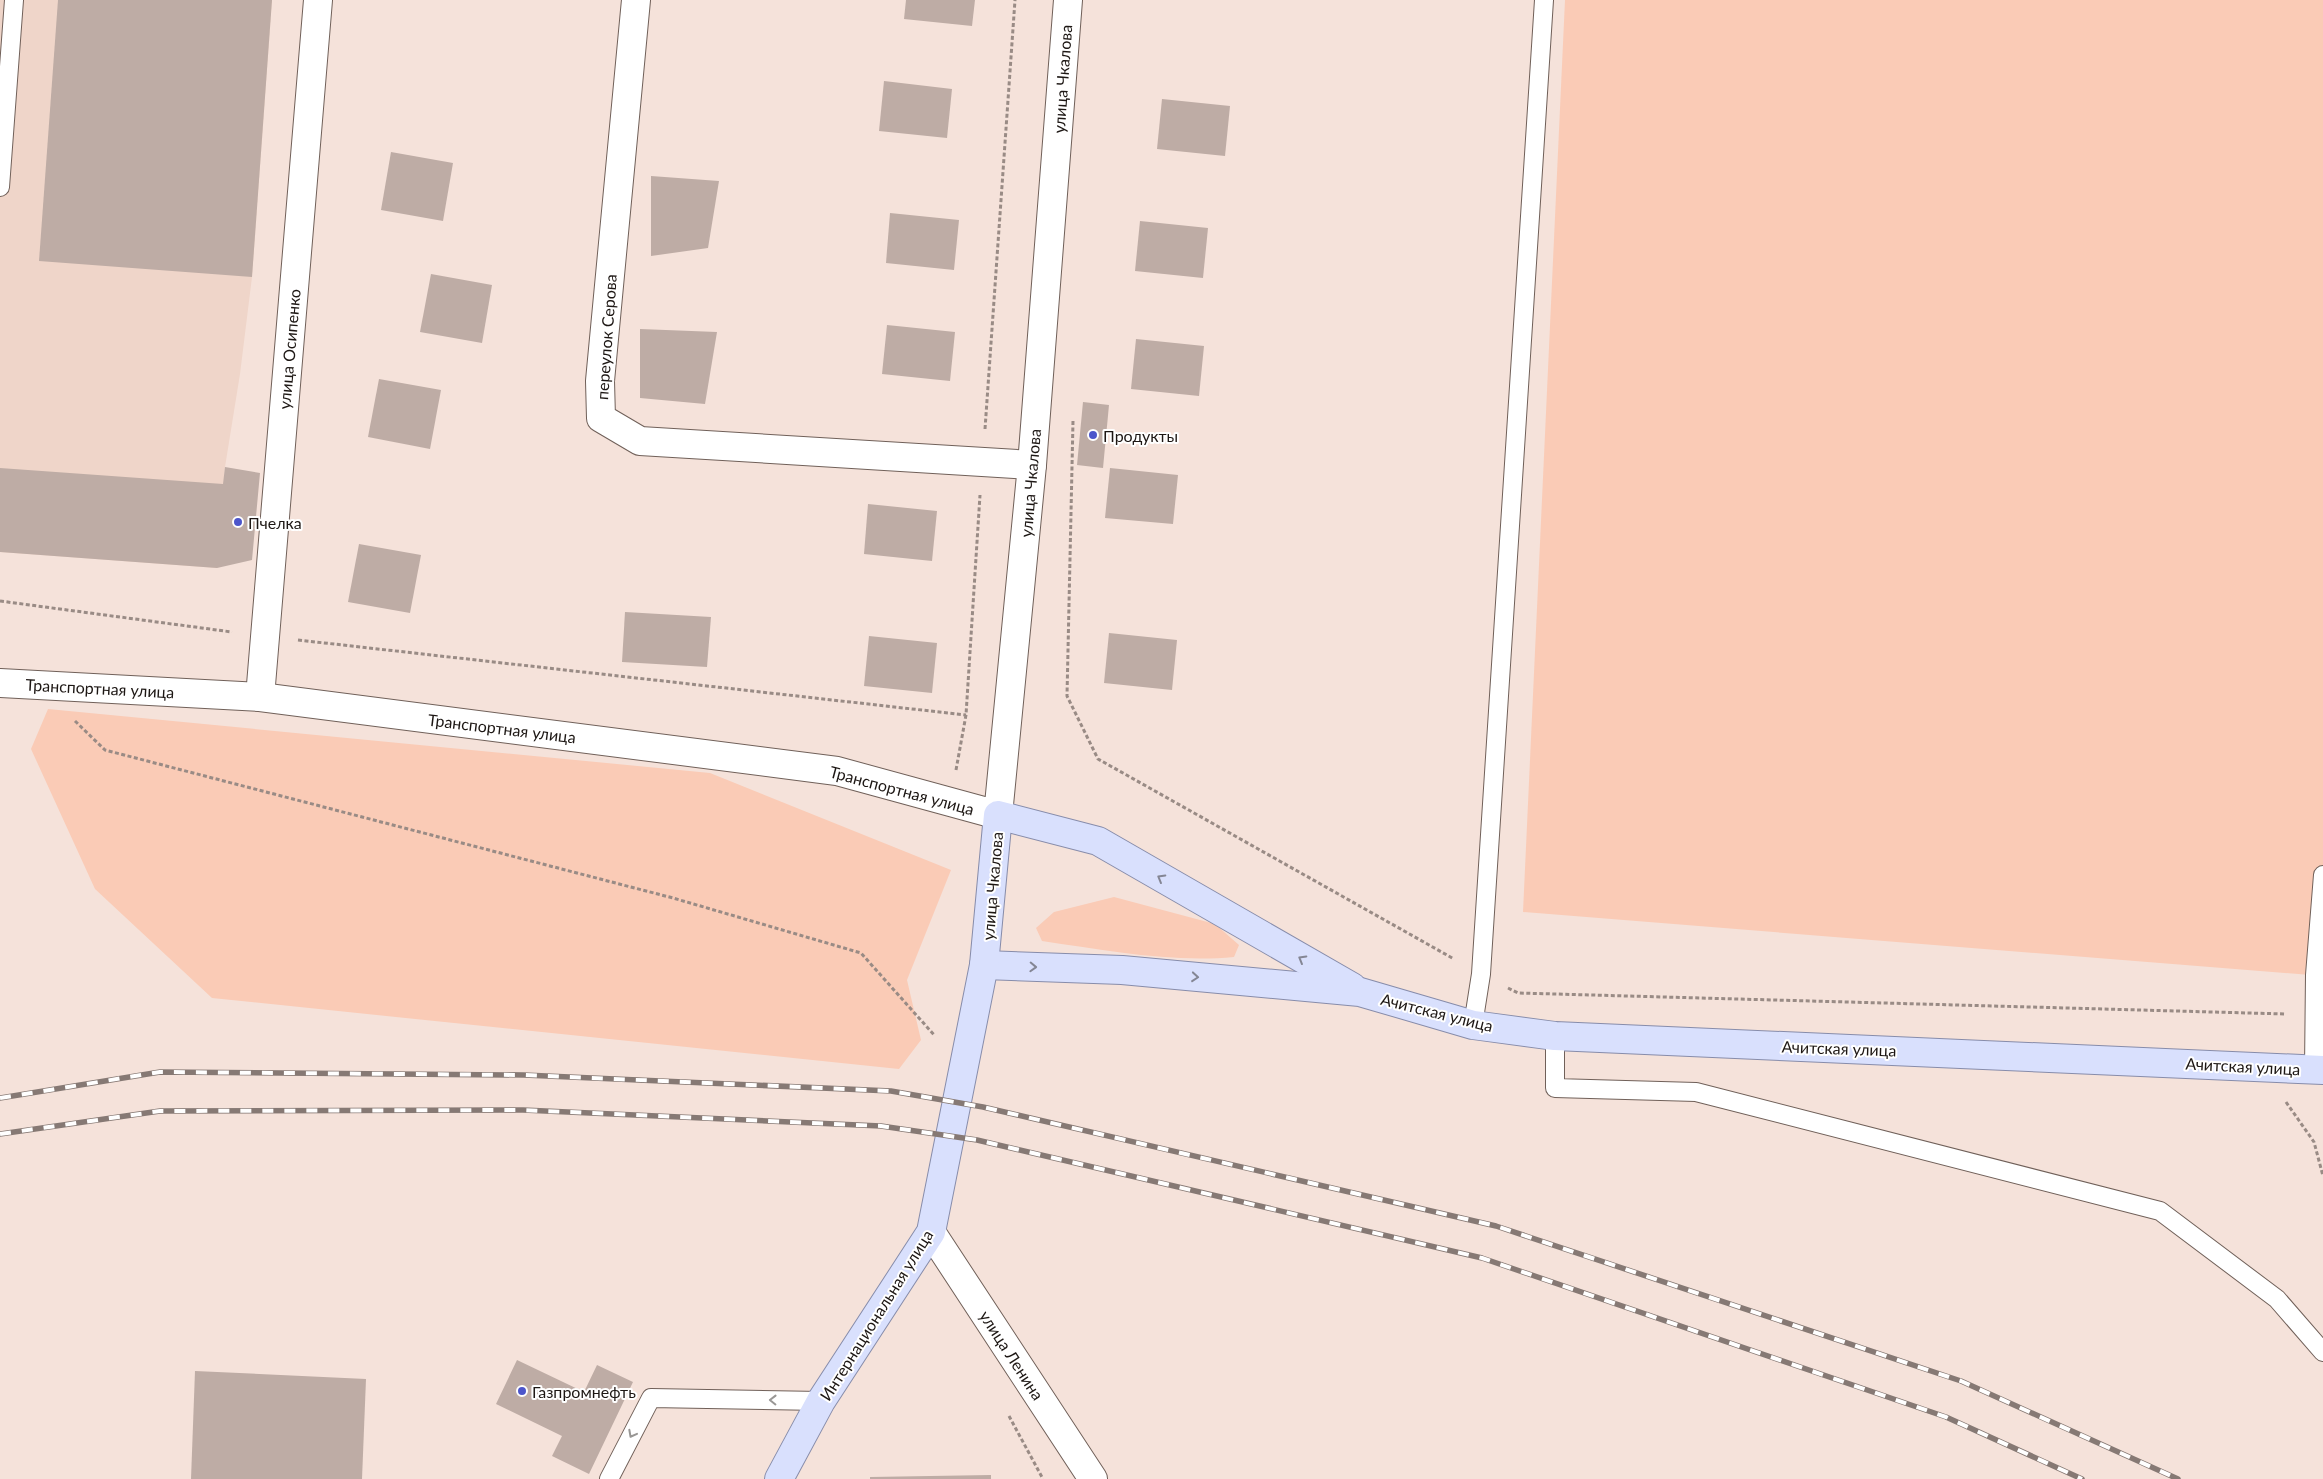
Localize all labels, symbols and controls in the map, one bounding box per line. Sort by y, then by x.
street label: улица Чкалова [1049,24,1075,134]
street label: переулок Серова [592,274,620,400]
street label: улица Осипенко [274,288,304,410]
place label: Продукты [1103,426,1178,445]
street label: улица Чкалова [1016,428,1044,538]
marker: Продукты [1087,429,1099,441]
place label: Пчелка [248,513,302,532]
marker: Пчелка [232,516,244,528]
street label: Транспортная улица [25,675,175,701]
street label: Транспортная улица [427,710,577,746]
street label: Транспортная улица [828,762,976,818]
street label: улица Чкалова [978,831,1006,941]
one-way arrow [1158,874,1167,884]
one-way arrow [1299,955,1308,965]
one-way arrow [1030,962,1037,972]
one-way arrow [1191,971,1199,982]
street label: Ачитская улица [1379,989,1495,1035]
street label: Ачитская улица [1781,1037,1897,1059]
street label: Ачитская улица [2185,1054,2301,1078]
street label: Интернациональная улица [816,1226,936,1404]
street label: улица Ленина [976,1307,1048,1403]
place label: Газпромнефть [532,1382,636,1401]
marker: Газпромнефть [516,1385,528,1397]
one-way arrow [768,1395,776,1405]
one-way arrow [628,1429,638,1438]

